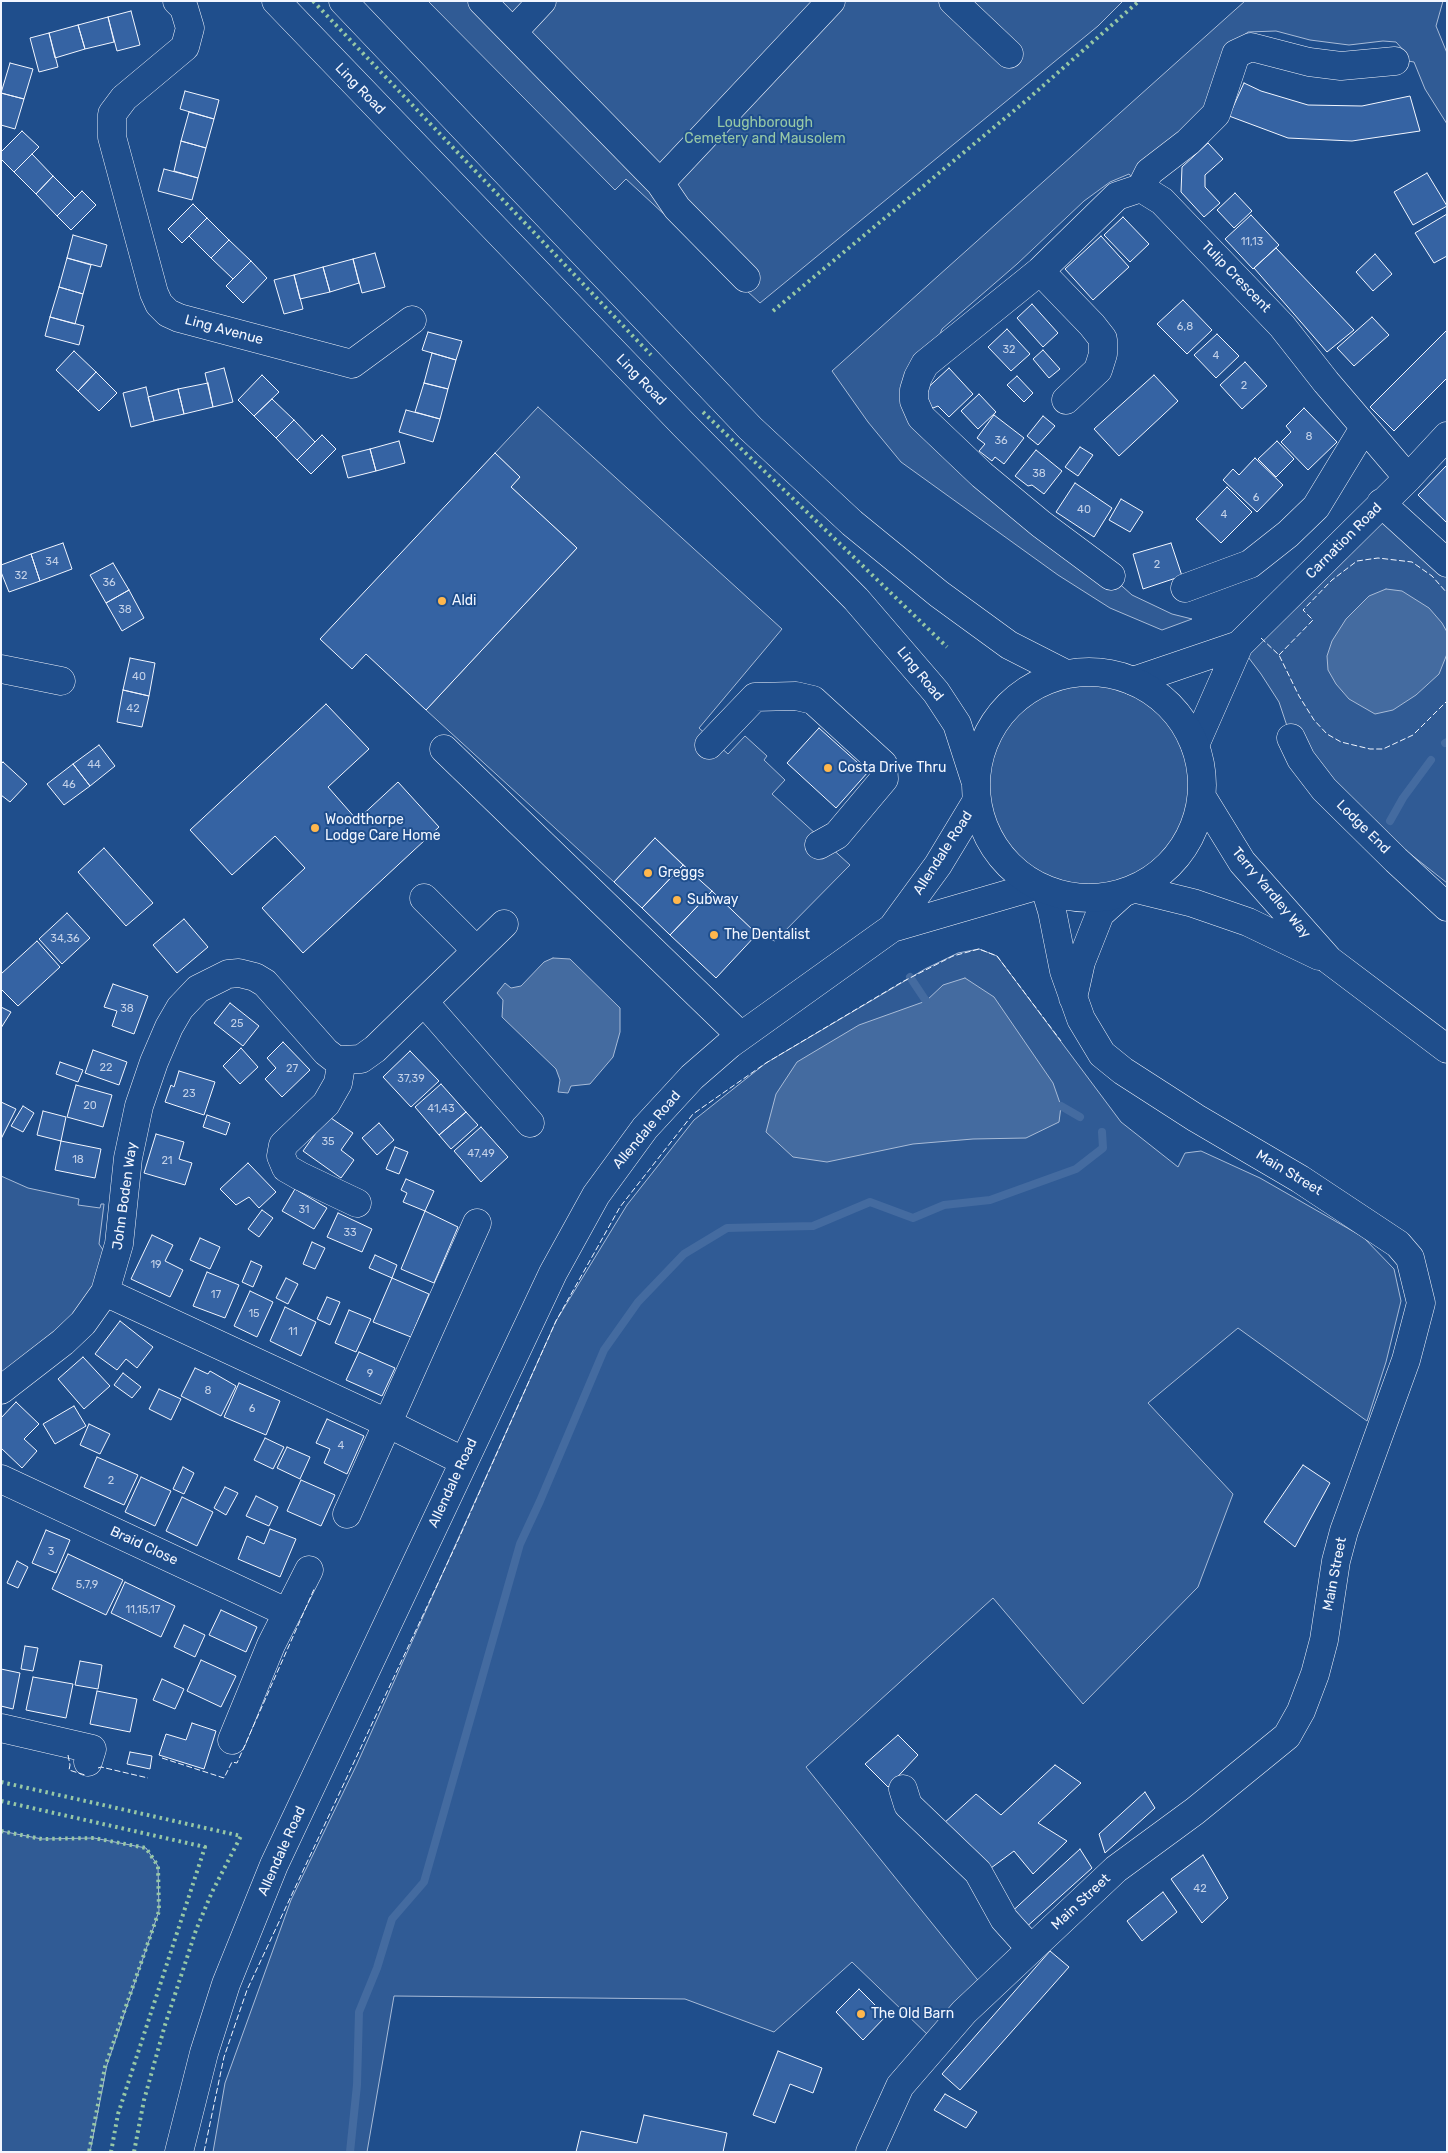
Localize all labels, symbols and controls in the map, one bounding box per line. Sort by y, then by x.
street label: Ling Road [331,60,389,118]
park label: Loughborough Cemetery and Mausolem [684,115,846,148]
house number: 11,13 [1241,235,1263,249]
street label: Tulip Crescent [1198,238,1274,316]
street label: Ling Avenue [183,311,265,349]
house number: 6,8 [1177,320,1193,334]
house number: 32 [1002,343,1016,357]
house number: 4 [1213,349,1219,363]
street label: Ling Road [612,351,670,409]
house number: 2 [1241,379,1247,393]
house number: 8 [1306,430,1312,444]
house number: 36 [994,434,1008,448]
house number: 38 [1032,467,1046,481]
house number: 6 [1253,491,1259,505]
street label: Carnation Road [1303,500,1385,582]
house number: 40 [1077,503,1091,517]
house number: 4 [1221,508,1227,522]
house number: 34 [45,555,59,569]
house number: 2 [1154,558,1160,572]
house number: 32 [14,569,28,583]
house number: 36 [102,576,116,590]
place label: Aldi [452,593,476,609]
marker: Aldi [436,595,448,607]
house number: 38 [118,603,132,617]
street label: Ling Road [893,644,947,704]
house number: 40 [132,670,146,684]
house number: 42 [126,702,140,716]
house number: 44 [87,758,101,772]
place label: Costa Drive Thru [838,760,946,776]
marker: Costa Drive Thru [822,762,834,774]
house number: 46 [62,778,76,792]
street label: Lodge End [1333,797,1393,857]
street label: Allendale Road [910,808,976,898]
place label: Woodthorpe Lodge Care Home [325,812,441,844]
marker: Woodthorpe Lodge Care Home [309,822,321,834]
street label: Terry Yardley Way [1228,844,1314,942]
place label: Greggs [658,865,704,881]
marker: Greggs [642,867,654,879]
place label: Subway [687,892,739,908]
marker: Subway [671,894,683,906]
place label: The Dentalist [724,927,810,943]
marker: The Dentalist [708,929,720,941]
house number: 34,36 [50,932,80,946]
house number: 38 [120,1002,134,1016]
house number: 25 [231,1017,243,1031]
house number: 22 [100,1061,112,1075]
house number: 27 [286,1062,298,1076]
house number: 37,39 [397,1072,425,1086]
house number: 23 [182,1087,196,1101]
street label: Allendale Road [610,1088,684,1172]
house number: 20 [83,1099,97,1113]
house number: 41,43 [427,1102,455,1116]
house number: 35 [321,1135,335,1149]
street label: John Boden Way [109,1141,141,1251]
house number: 47,49 [467,1147,495,1161]
street label: Main Street [1253,1147,1325,1199]
house number: 18 [72,1153,84,1167]
house number: 21 [161,1154,173,1168]
house number: 31 [298,1203,310,1217]
house number: 33 [343,1226,357,1240]
house number: 19 [150,1258,162,1272]
house number: 17 [211,1288,221,1302]
house number: 15 [248,1307,260,1321]
house number: 11 [288,1325,298,1339]
house number: 9 [367,1367,373,1381]
house number: 8 [205,1384,211,1398]
house number: 6 [249,1402,255,1416]
street label: Allendale Road [425,1436,481,1530]
house number: 4 [338,1439,344,1453]
house number: 2 [108,1474,114,1488]
street label: Braid Close [107,1523,181,1569]
street label: Main Street [1320,1536,1350,1612]
house number: 3 [48,1545,54,1559]
house number: 5,7,9 [76,1578,98,1592]
house number: 11,15,17 [126,1603,160,1617]
street label: Allendale Road [255,1804,309,1898]
street label: Main Street [1048,1870,1114,1934]
house number: 42 [1193,1882,1207,1896]
place label: The Old Barn [871,2006,954,2022]
marker: The Old Barn [855,2008,867,2020]

